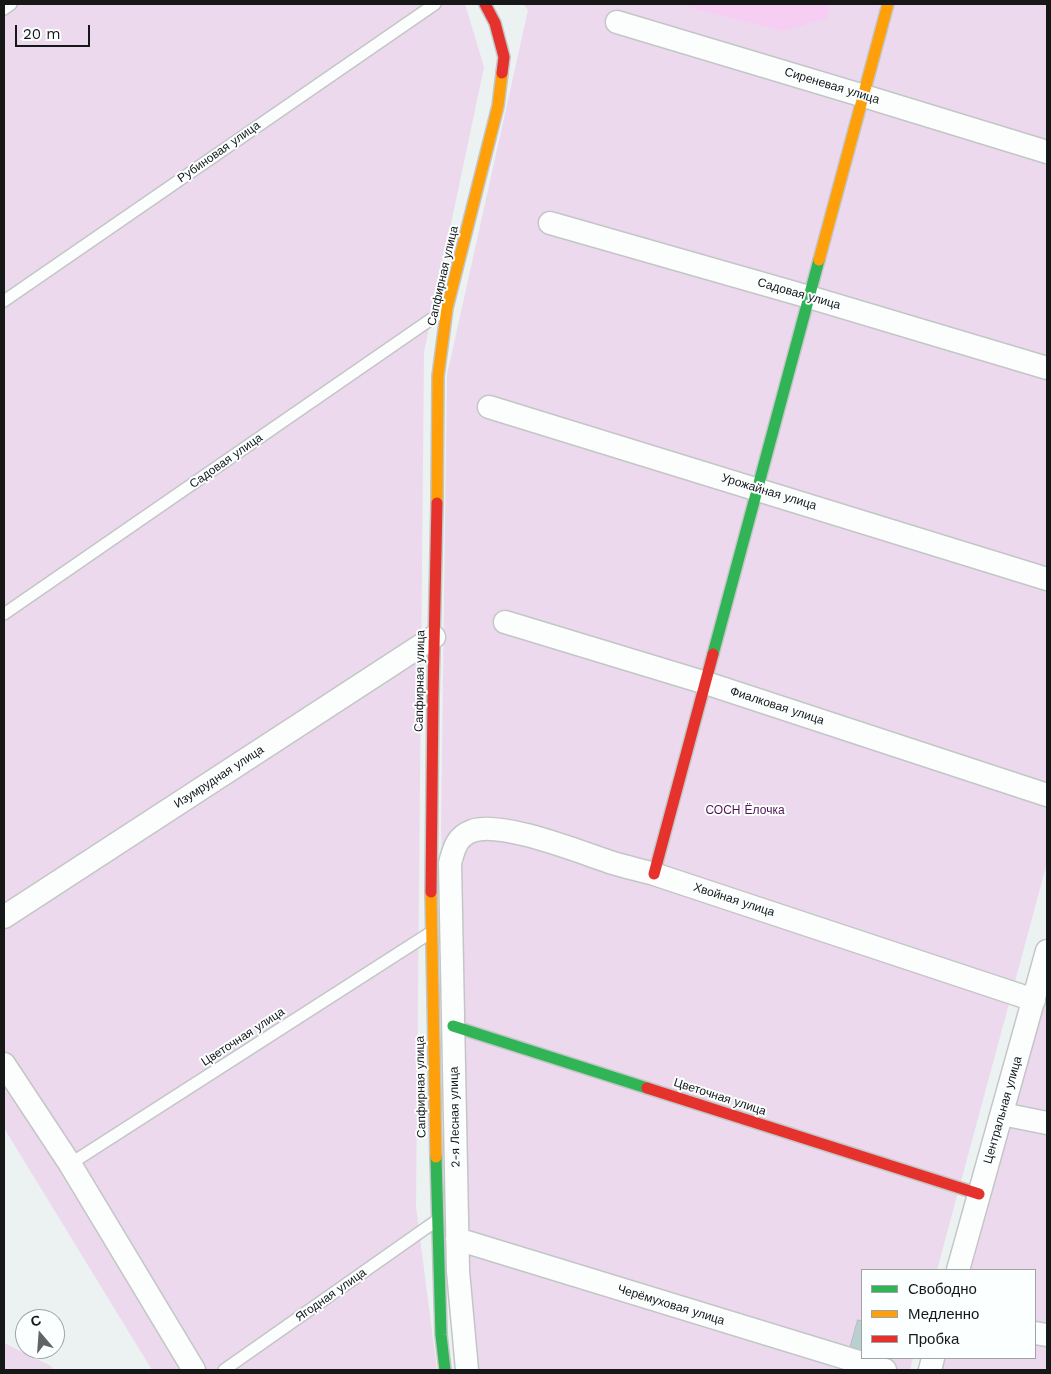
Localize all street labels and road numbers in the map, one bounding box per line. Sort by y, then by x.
street label: Сиреневая улица [783,65,881,107]
street label: Рубиновая улица [175,118,263,186]
street label: Сапфирная улица [425,225,461,327]
street label: Садовая улица [756,275,842,313]
street label: Садовая улица [187,431,265,491]
street label: Урожайная улица [720,471,818,513]
street label: Сапфирная улица [412,630,428,732]
street label: Фиалковая улица [728,684,826,728]
street label: Изумрудная улица [171,743,267,811]
street label: Хвойная улица [692,880,776,920]
street label: Цветочная улица [199,1005,287,1069]
street label: Сапфирная улица [413,1036,429,1138]
street label: Центральная улица [981,1055,1025,1165]
street label: 2-я Лесная улица [447,1066,463,1168]
street label: Цветочная улица [672,1075,768,1119]
street label: Ягодная улица [293,1265,369,1325]
street label: Черёмуховая улица [616,1282,726,1328]

